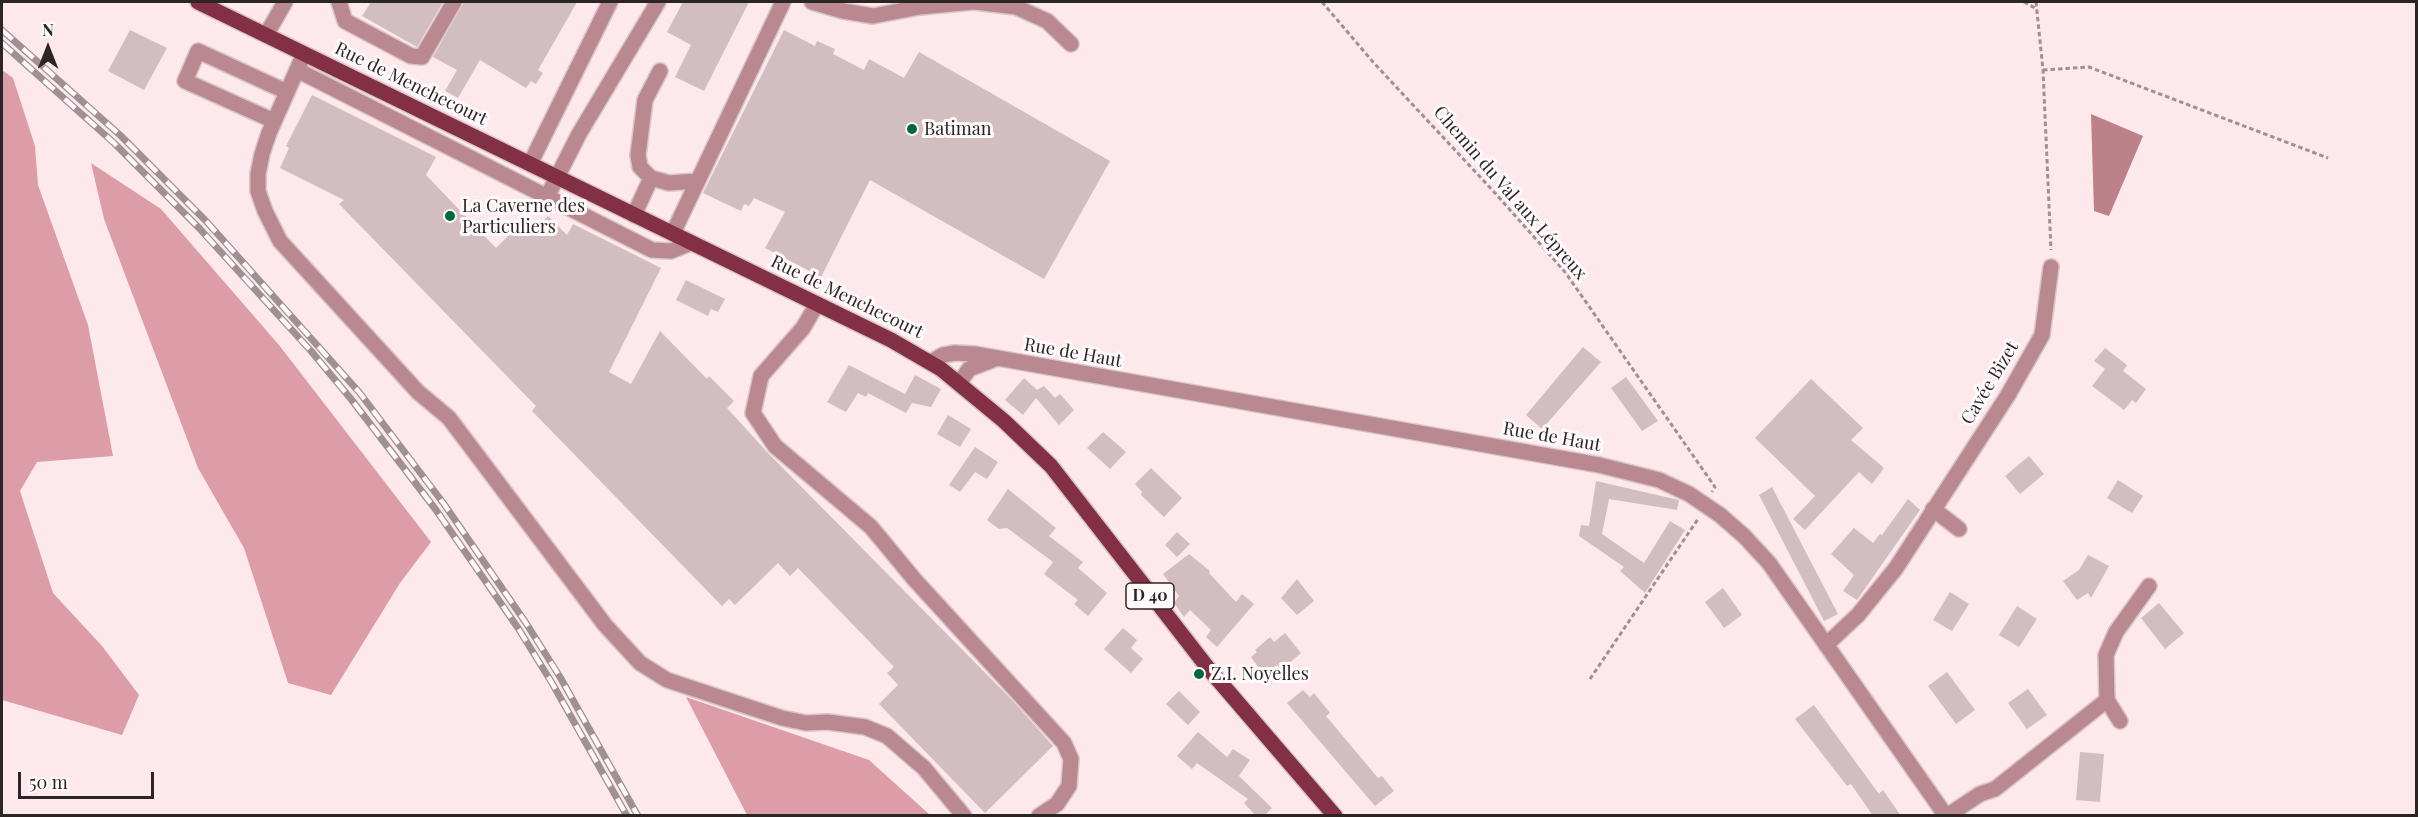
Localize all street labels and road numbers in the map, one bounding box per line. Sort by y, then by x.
street label: Rue de Menchecourt [331,38,491,130]
street label: Chemin du Val aux Lépreux [1429,102,1591,284]
street label: Rue de Menchecourt [767,251,927,343]
street label: Rue de Haut [1022,334,1124,372]
street label: Cavée Bizet [1957,338,2023,428]
street label: Rue de Haut [1501,418,1603,456]
road number: D 40 [1126,583,1174,609]

